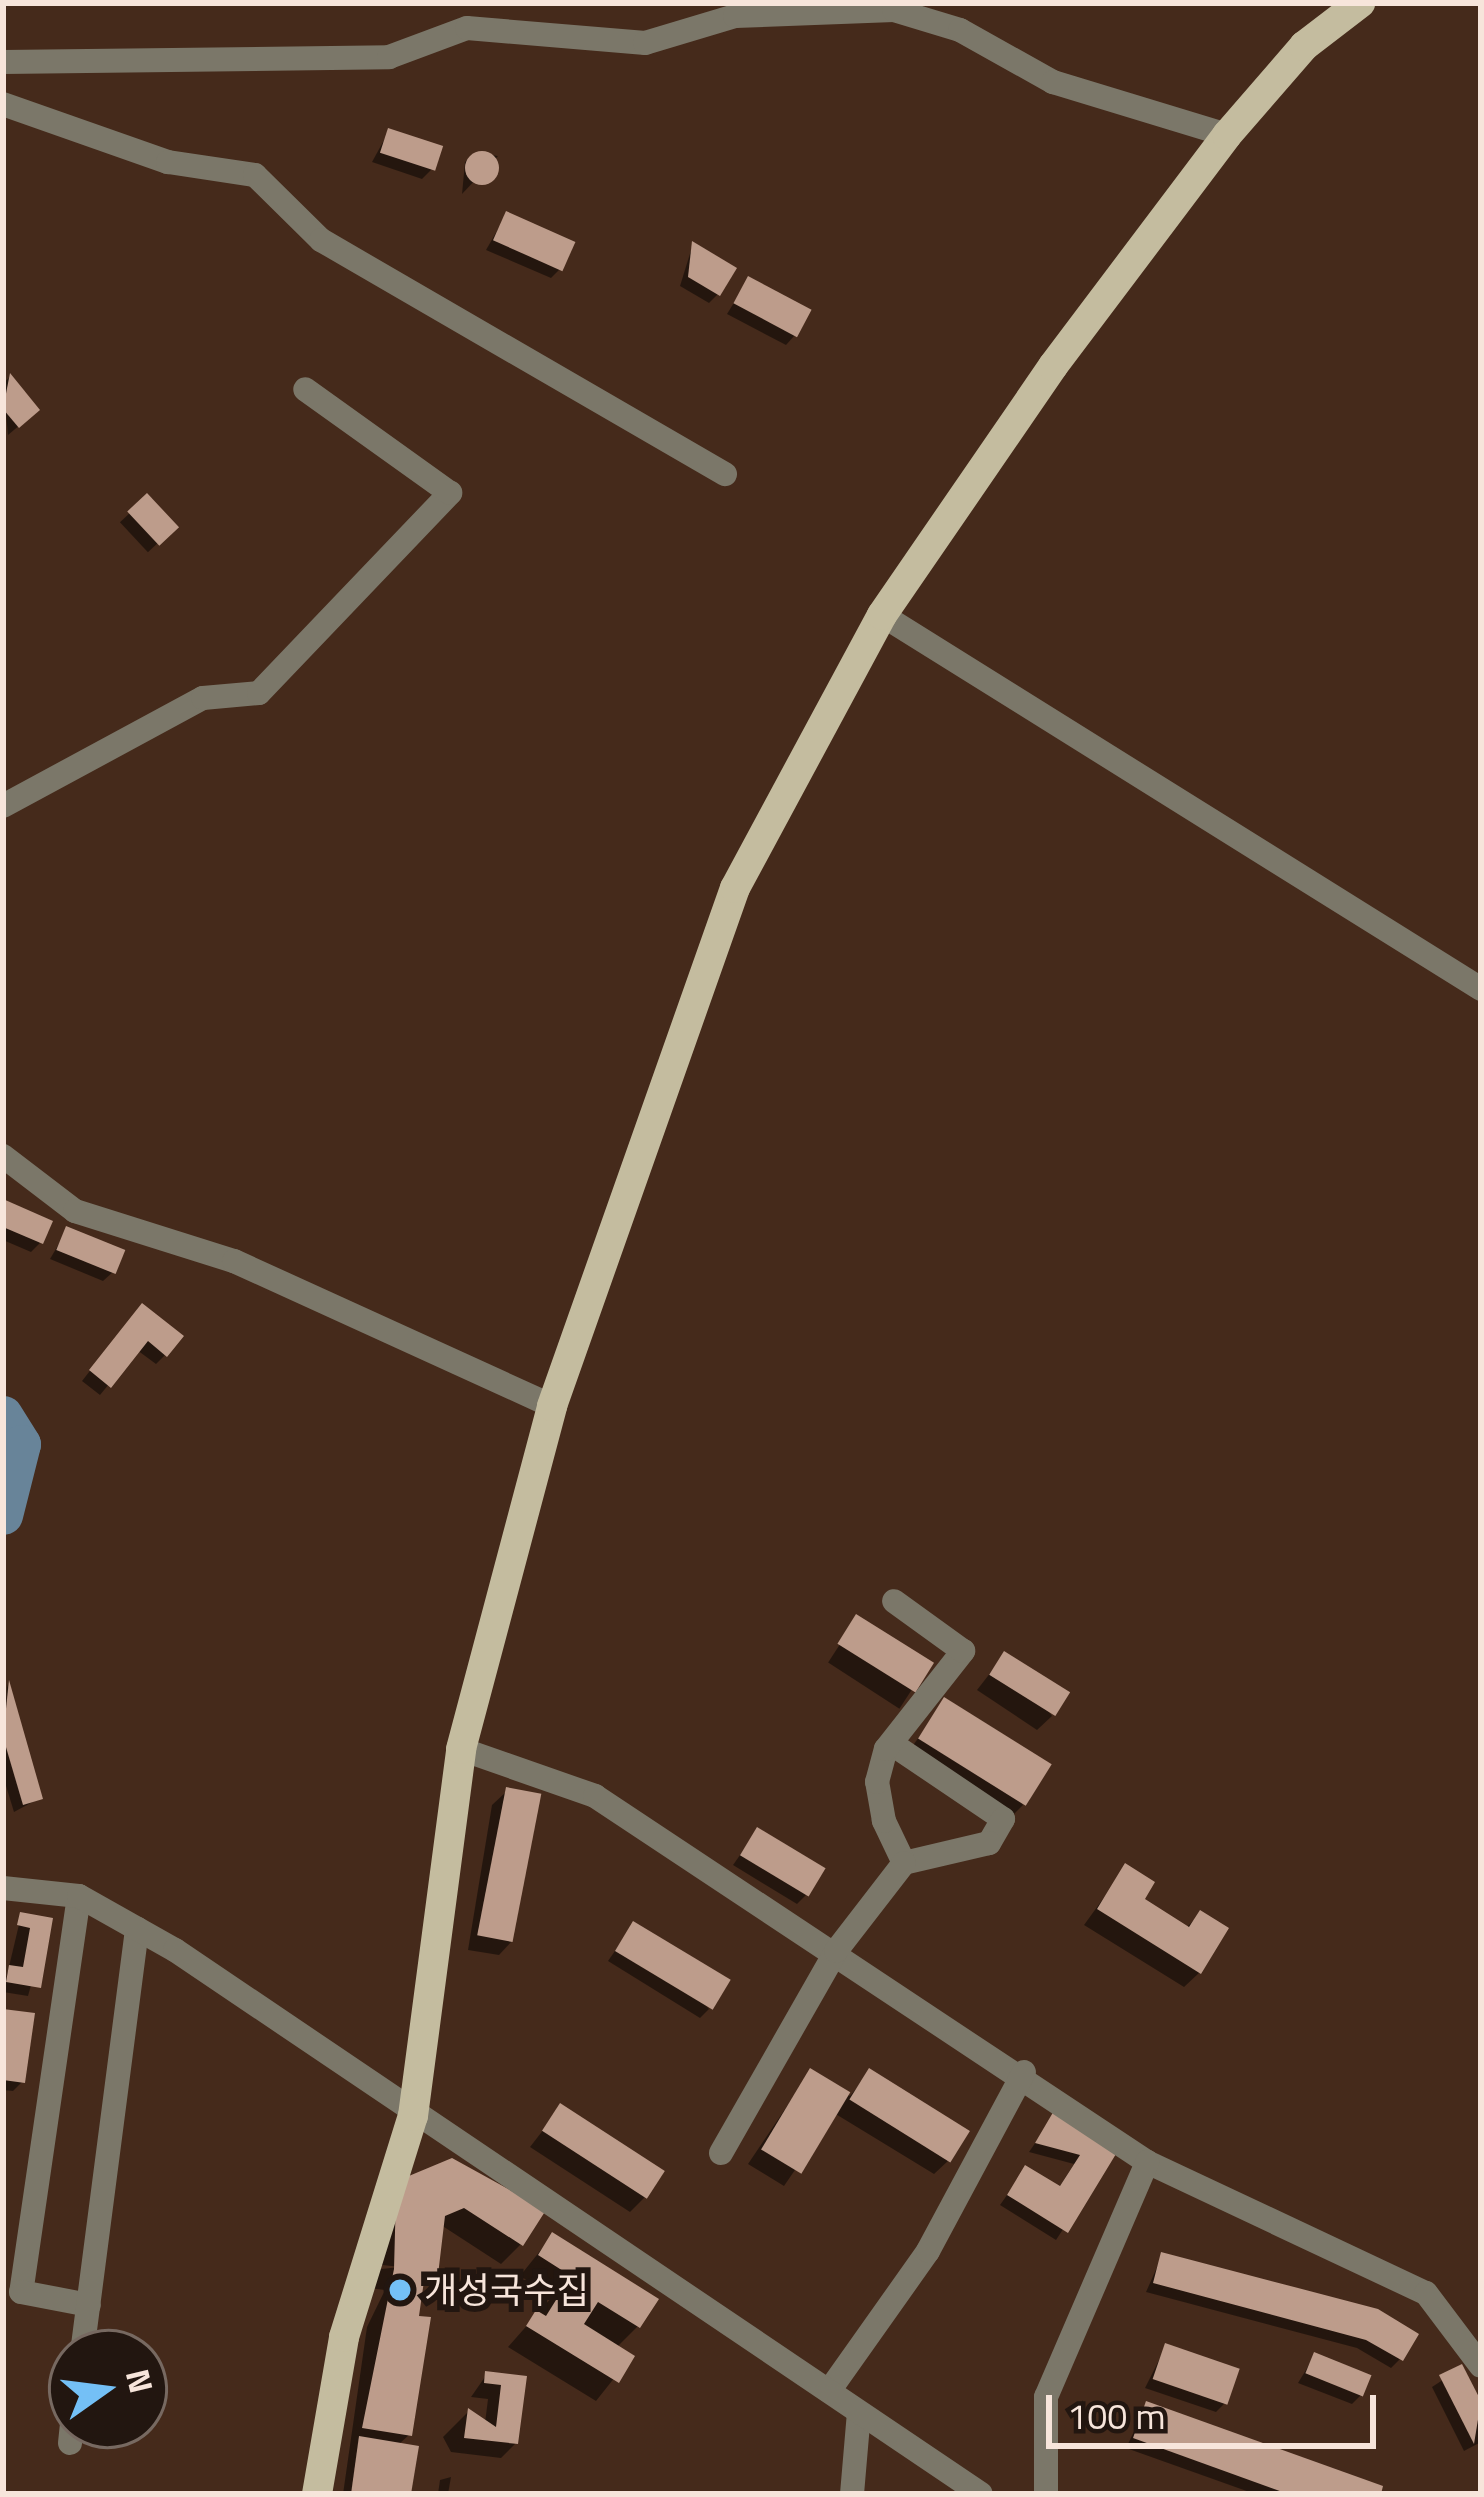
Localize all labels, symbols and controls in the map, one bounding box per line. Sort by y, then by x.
place label: 개성국수집 [424,2268,590,2312]
marker: 개성국수집 [387,2277,413,2303]
north arrow [48,2329,168,2449]
text: N [113,2364,167,2398]
scale bar [1052,2371,1382,2445]
text: 100 m [1067,2388,1166,2443]

